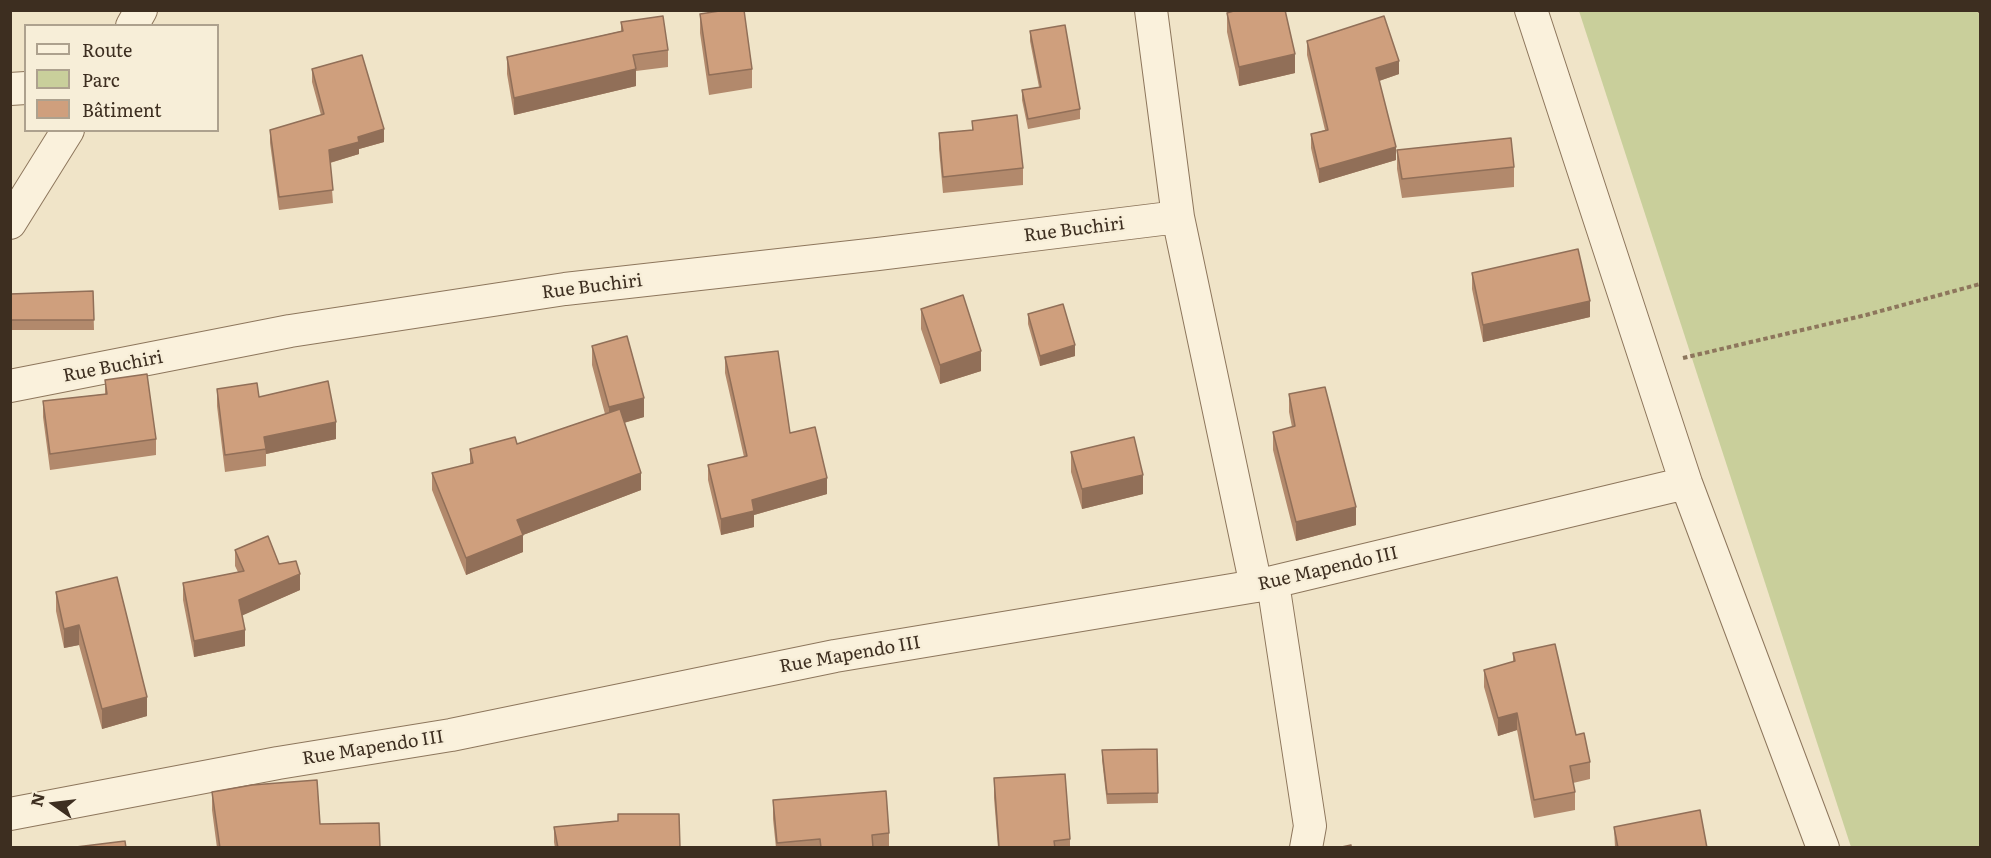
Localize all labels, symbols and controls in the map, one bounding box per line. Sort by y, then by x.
legend [24,24,219,132]
text: Route [82,36,132,63]
text: Parc [82,66,120,93]
text: Bâtiment [82,96,161,123]
street label: Rue Buchiri [1022,213,1126,247]
street label: Rue Buchiri [540,270,644,304]
street label: Rue Buchiri [61,347,165,387]
street label: Rue Mapendo III [1256,542,1400,596]
street label: Rue Mapendo III [778,632,922,678]
street label: Rue Mapendo III [301,726,445,770]
north arrow [24,774,84,834]
text: N [23,790,50,809]

